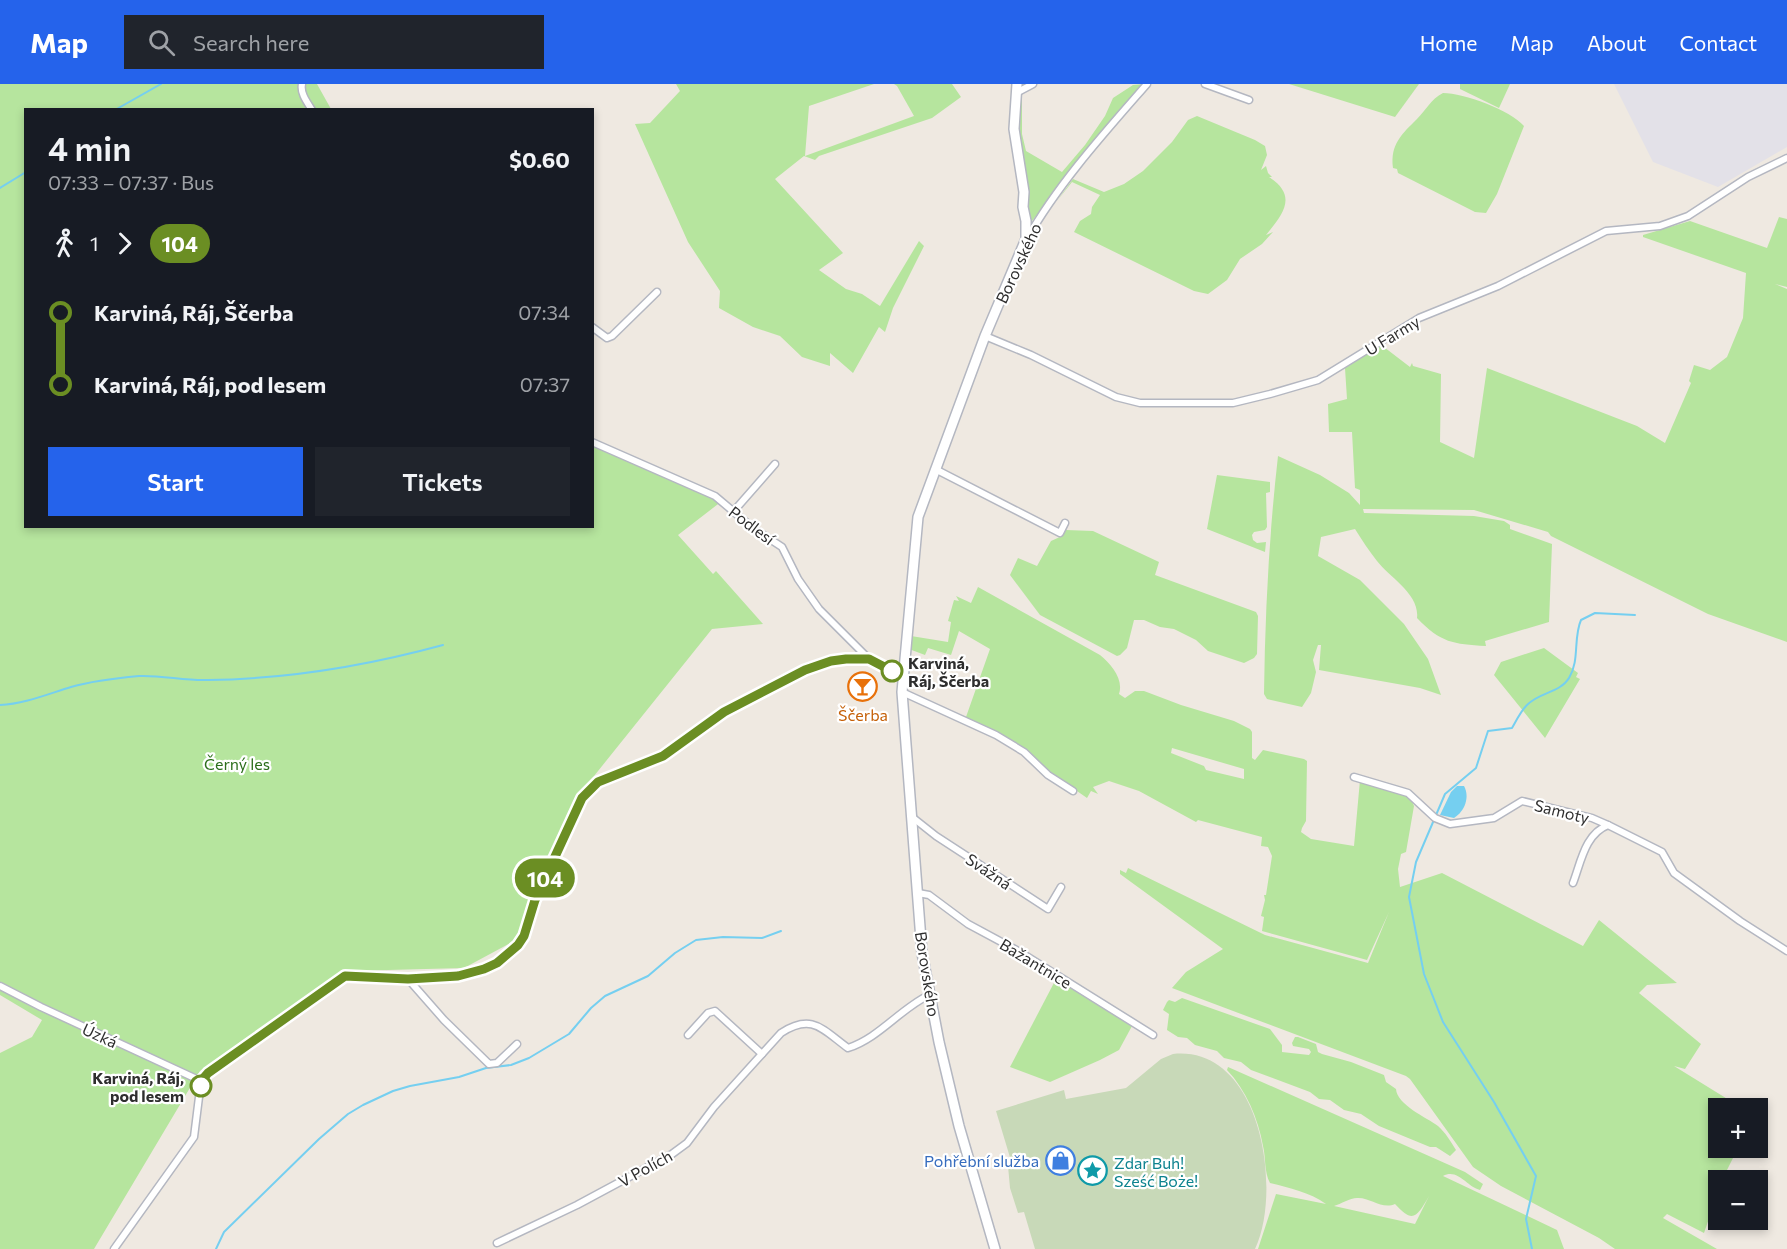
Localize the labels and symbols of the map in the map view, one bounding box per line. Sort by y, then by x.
street label: Borovského [991,220,1045,306]
street label: U Farmy [1361,311,1423,359]
street label: Podlesí [725,502,779,549]
place label: Karviná, Ráj, Ščerba [908,653,989,690]
marker: Karviná, Ráj, Ščerba [881,660,903,682]
bar icon: Ščerba [847,670,879,702]
place label: Ščerba [838,705,888,724]
park label: Černý les [204,754,270,773]
street label: Samoty [1533,795,1591,827]
street label: Svážná [963,849,1015,893]
line badge: 104 [510,858,580,898]
street label: Borovského [912,930,944,1018]
street label: Bažantnice [997,934,1075,992]
street label: Úzká [79,1019,121,1051]
place label: Karviná, Ráj, pod lesem [92,1068,184,1105]
marker: Karviná, Ráj, pod lesem [190,1075,212,1097]
shop icon: Pohřební služba [1044,1144,1076,1176]
street label: V Polích [615,1145,675,1191]
place label: Pohřební služba [924,1151,1039,1170]
place label: Zdar Buh! Sześć Boże! [1114,1153,1198,1190]
place icon: Zdar Buh! Sześć Boże! [1077,1155,1109,1187]

